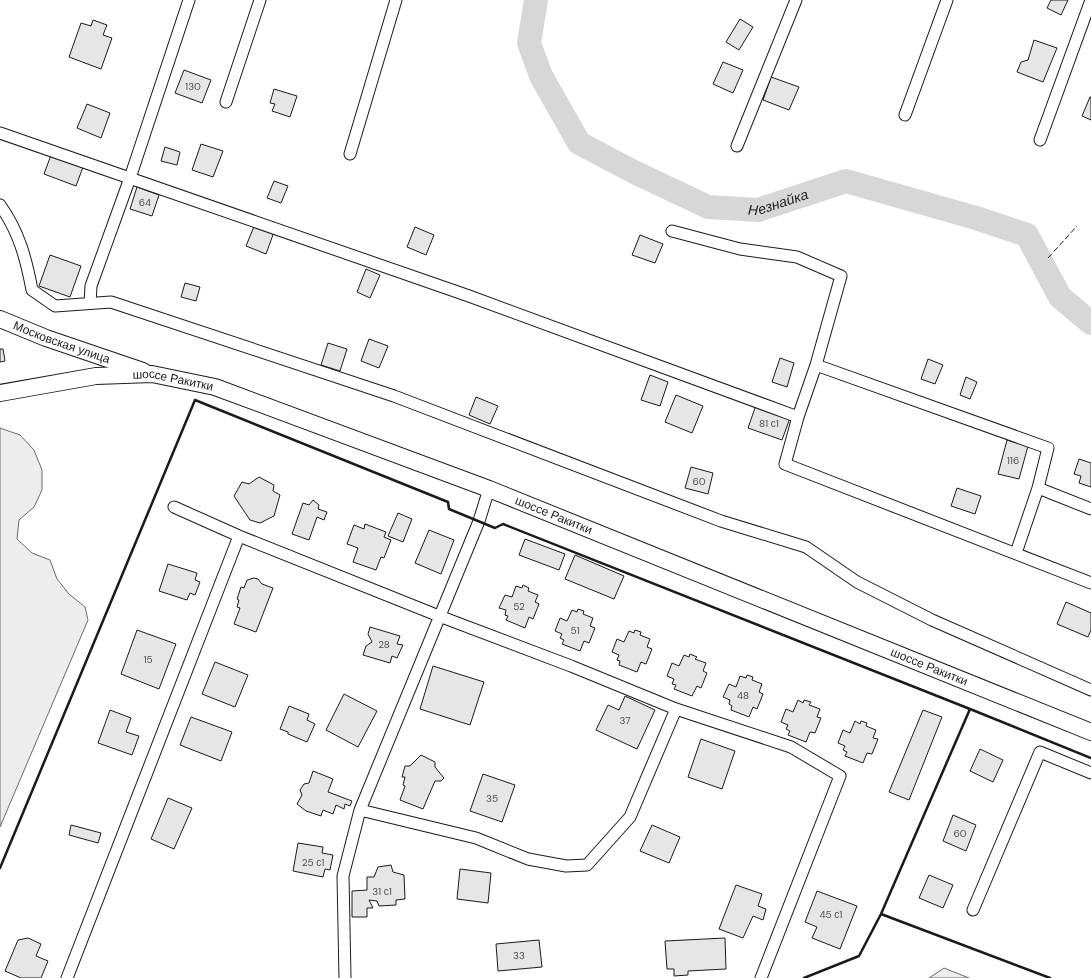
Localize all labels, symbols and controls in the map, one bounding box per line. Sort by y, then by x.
house number: 130 [185,80,201,93]
water label: Незнайка [748,185,811,219]
house number: 64 [139,196,151,209]
street label: Московская улица [11,317,113,367]
street label: шоссе Ракитки [132,366,215,394]
house number: 81 с1 [759,417,779,430]
house number: 116 [1007,454,1019,467]
house number: 60 [692,475,706,488]
street label: шоссе Ракитки [513,492,595,538]
house number: 52 [513,600,525,613]
house number: 51 [570,624,580,637]
house number: 28 [378,638,390,651]
street label: шоссе Ракитки [888,644,970,689]
house number: 15 [143,653,153,666]
house number: 48 [737,689,749,702]
house number: 37 [619,714,631,727]
house number: 35 [486,792,498,805]
house number: 60 [953,827,967,840]
house number: 25 с1 [302,856,324,869]
house number: 31 с1 [372,885,392,898]
house number: 45 с1 [820,908,842,921]
house number: 33 [513,949,525,962]

